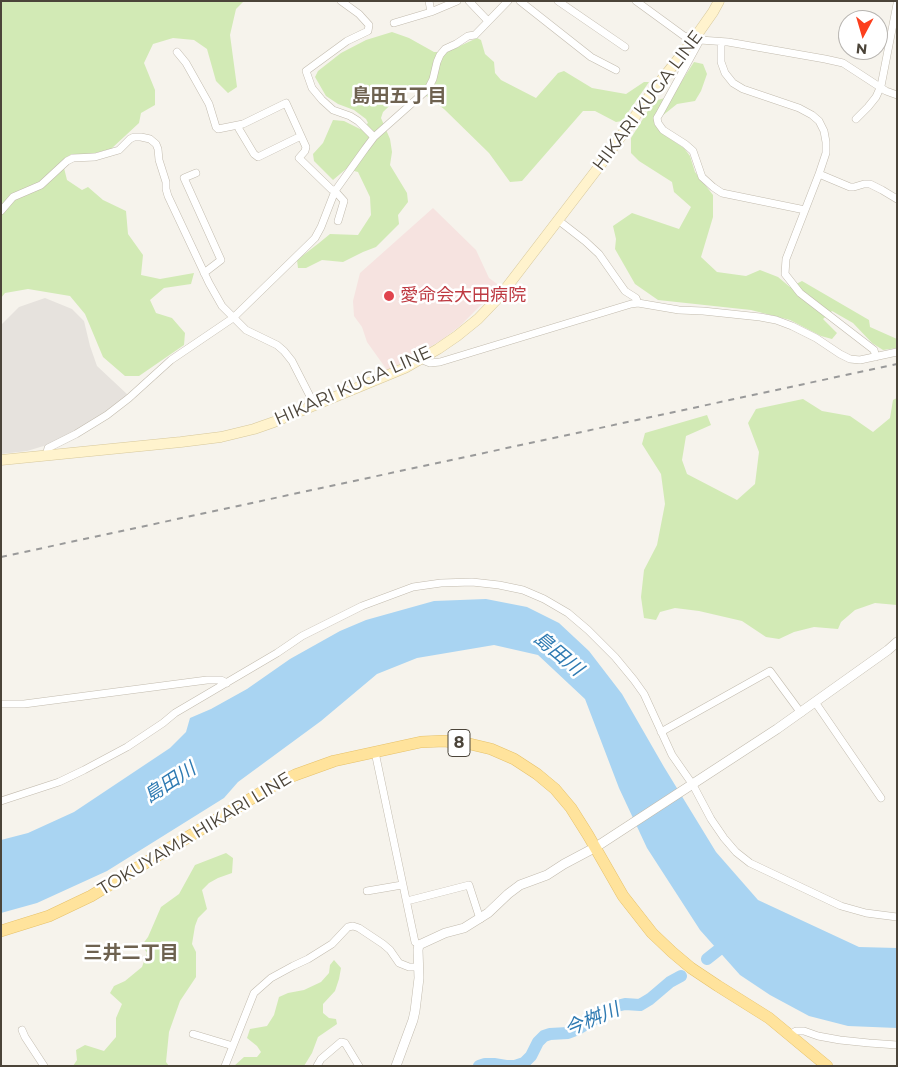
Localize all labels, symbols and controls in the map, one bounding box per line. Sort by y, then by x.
north arrow [838,10,888,60]
street label: HIKARI KUGA LINE [588,27,708,175]
text: N [855,39,868,58]
district label: 島田五丁目 [352,85,446,107]
place label: 愛命会大田病院 [400,285,526,307]
marker: 愛命会大田病院 [382,289,396,303]
street label: HIKARI KUGA LINE [271,342,435,430]
water label: 島田川 [529,627,587,681]
road number: 8 [448,730,470,756]
water label: 島田川 [140,758,200,808]
street label: TOKUYAMA HIKARI LINE [95,768,295,900]
district label: 三井二丁目 [84,942,178,964]
water label: 今桝川 [561,998,623,1042]

